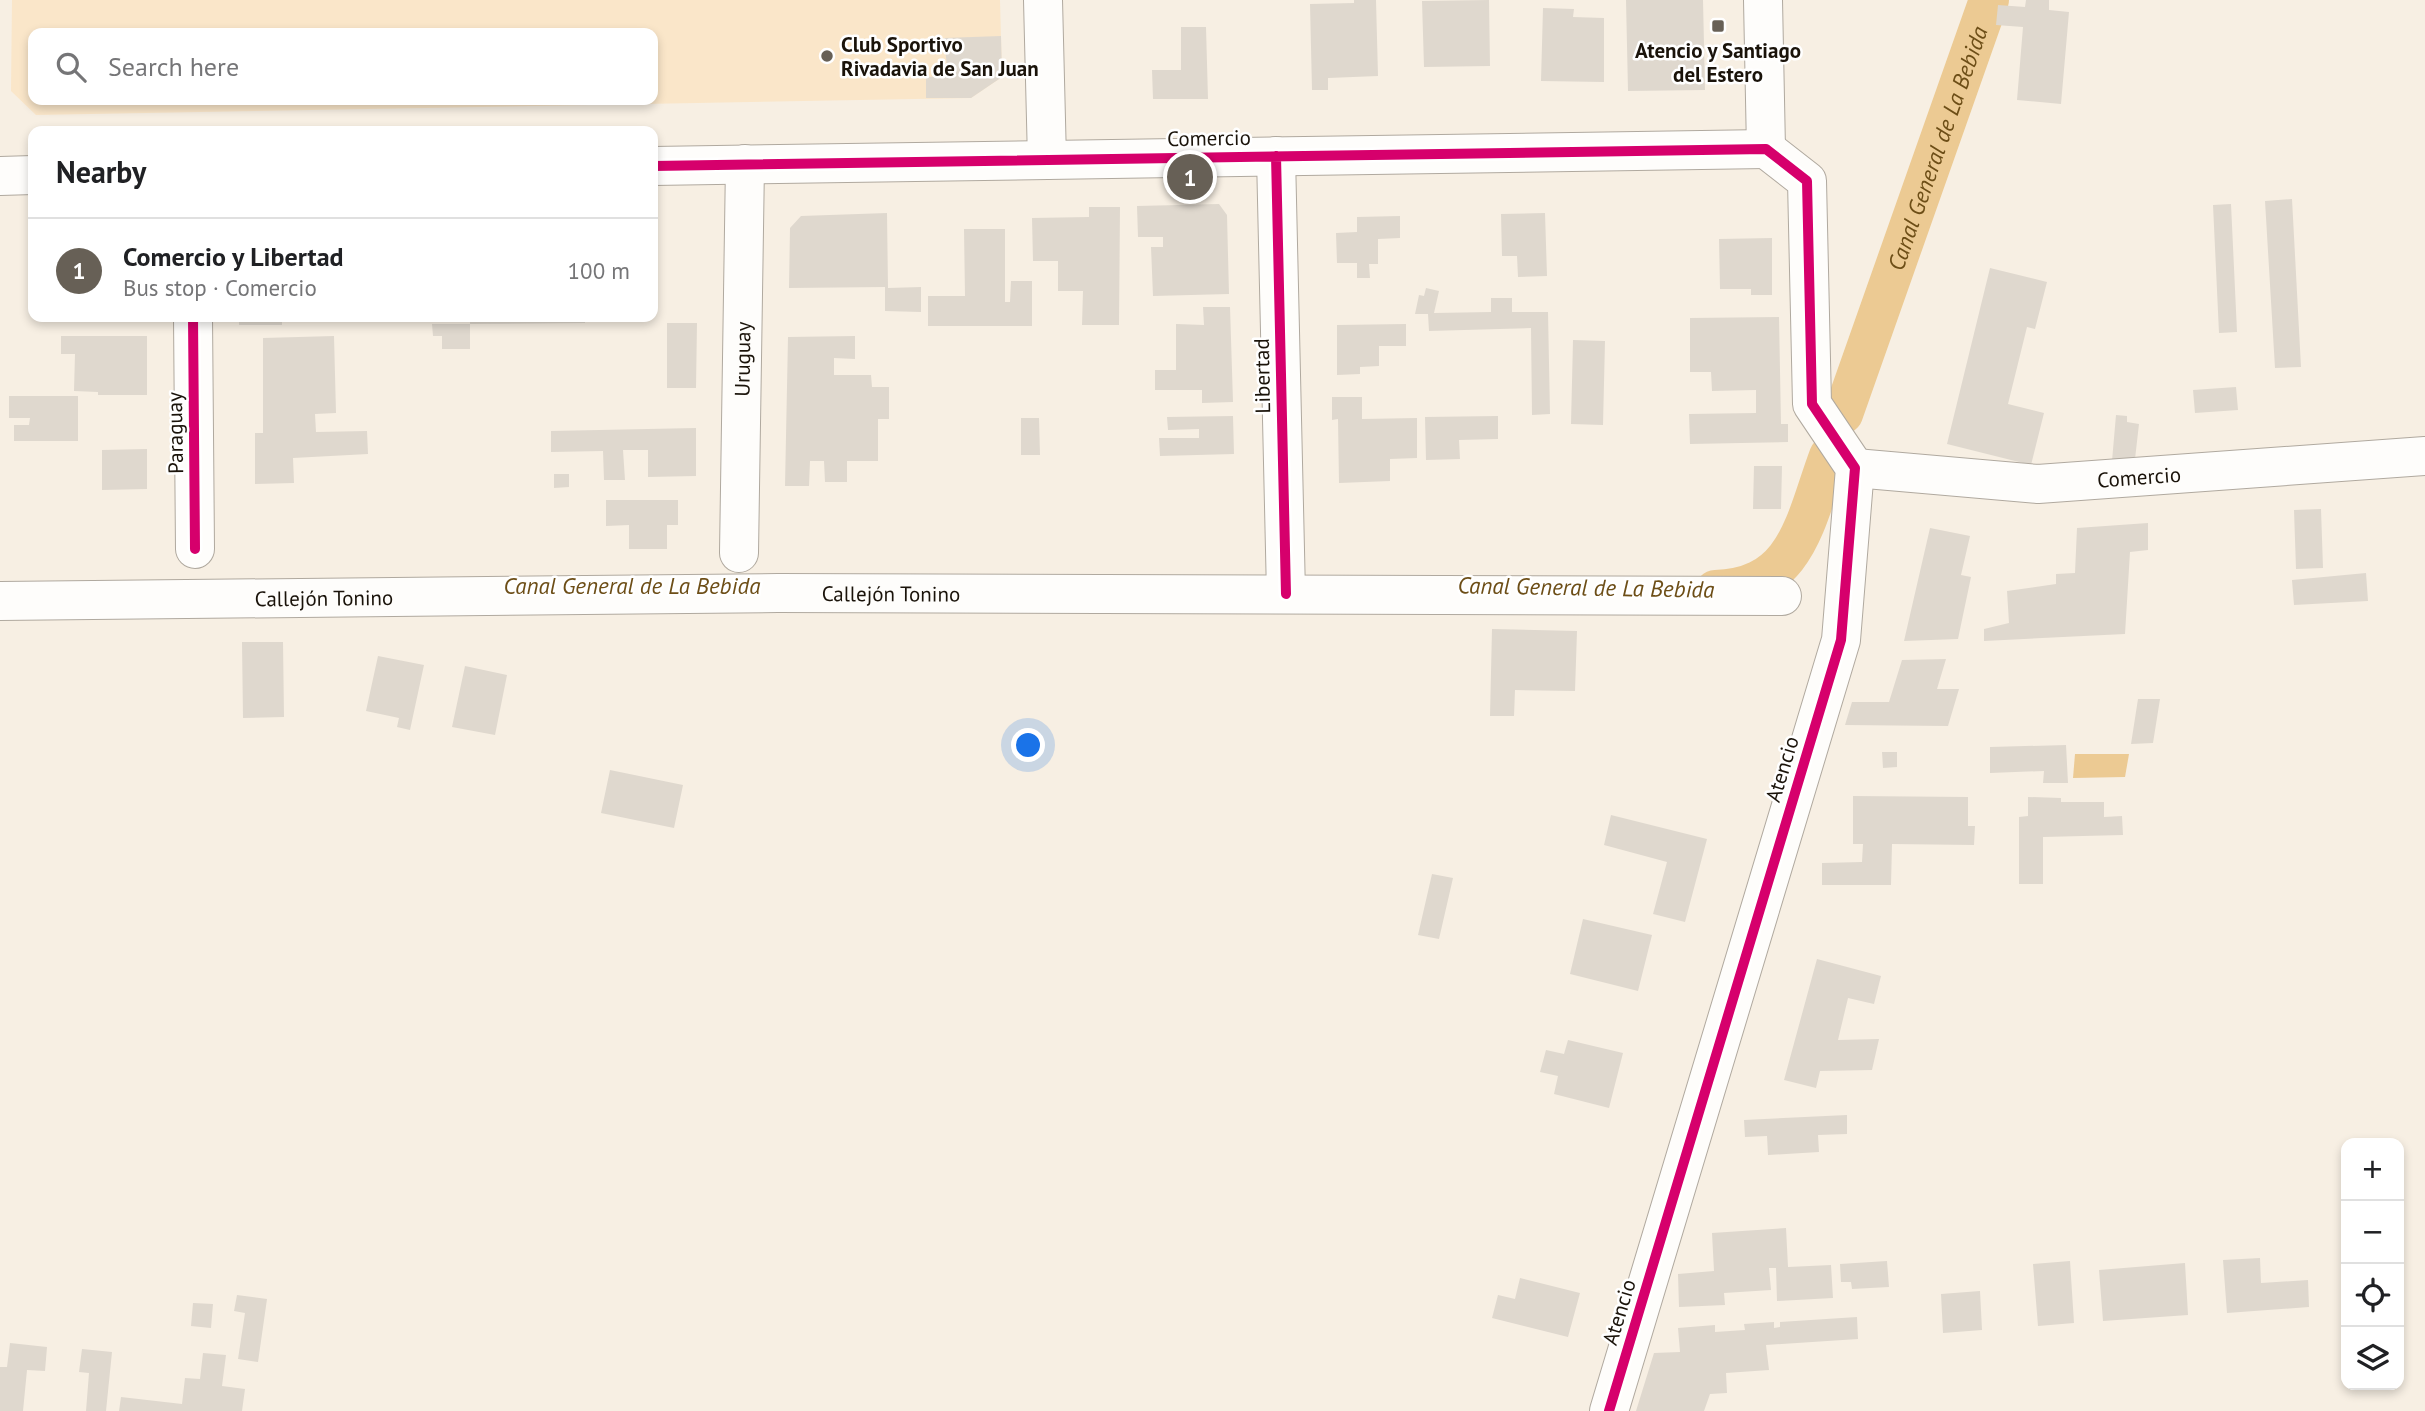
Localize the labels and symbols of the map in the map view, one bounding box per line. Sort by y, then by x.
marker: Atencio y Santiago del Estero [1710,18,1726,34]
water label: Canal General de La Bebida [1880,22,1993,274]
place label: Club Sportivo Rivadavia de San Juan [841,31,1039,82]
place label: Atencio y Santiago del Estero [1635,37,1801,88]
marker: Club Sportivo Rivadavia de San Juan [819,48,835,64]
street label: Comercio [1167,124,1251,152]
pin: 1 [1167,151,1213,203]
street label: Uruguay [728,321,756,397]
street label: Libertad [1248,338,1276,414]
street label: Paraguay [161,392,189,474]
street label: Comercio [2096,460,2182,493]
water label: Canal General de La Bebida [1457,570,1715,604]
water label: Canal General de La Bebida [504,571,760,600]
street label: Callejón Tonino [822,580,960,607]
street label: Callejón Tonino [255,583,393,612]
your location [1011,728,1045,762]
street label: Atencio [1759,733,1805,805]
street label: Atencio [1596,1276,1642,1348]

